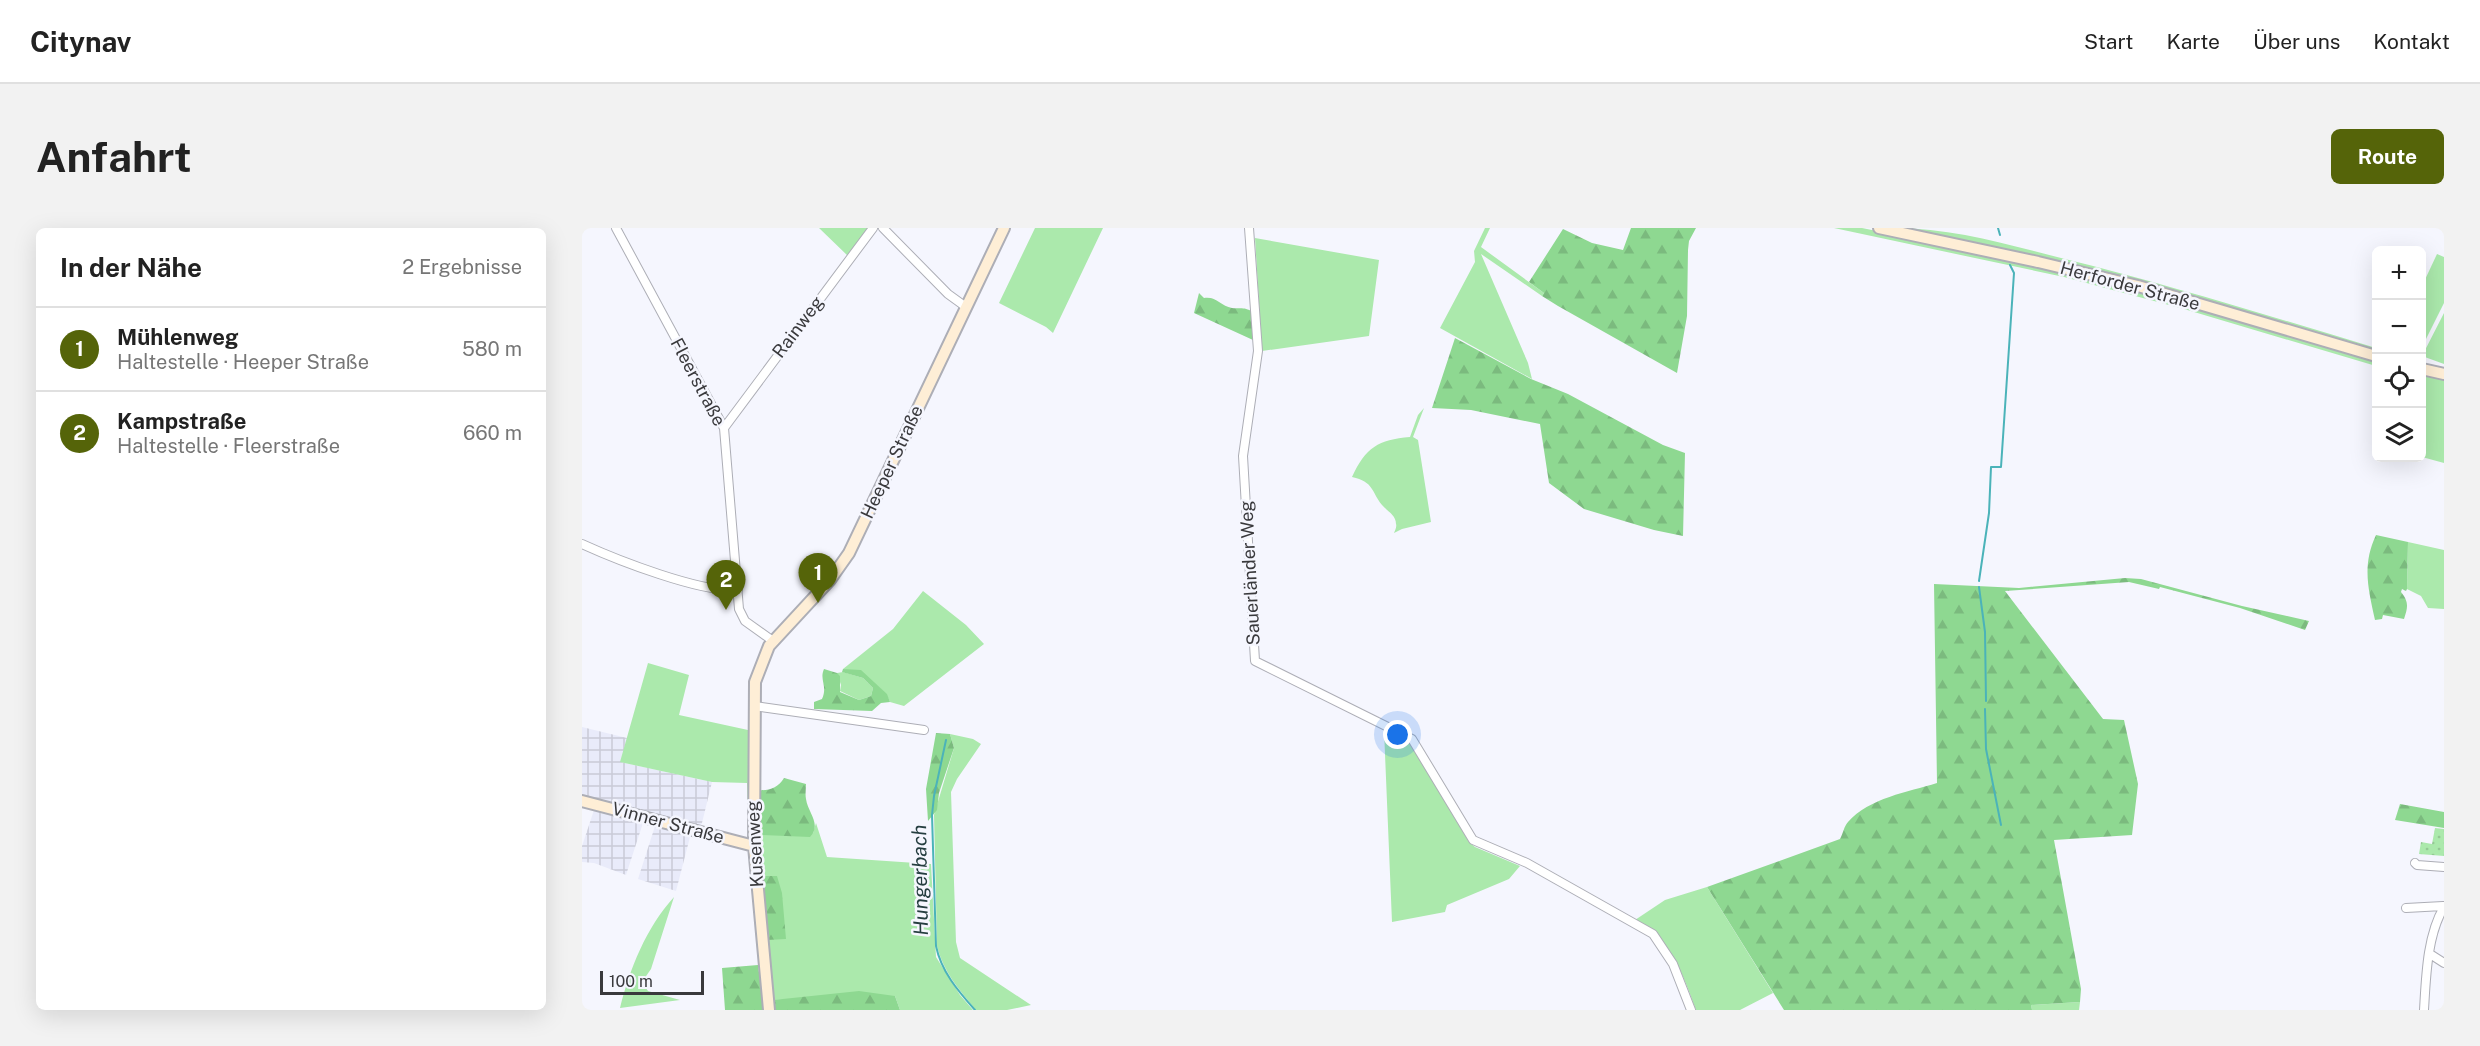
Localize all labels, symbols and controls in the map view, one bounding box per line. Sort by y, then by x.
text: Citynav [30,25,131,58]
text: Start [2084,29,2133,54]
text: Karte [2166,29,2220,54]
text: Über uns [2253,29,2340,54]
text: Kontakt [2373,29,2450,54]
button: Route [2331,129,2444,184]
text: Anfahrt [36,132,192,181]
map controls [2372,246,2426,462]
button: + [2372,246,2426,300]
text: In der Nähe [60,252,202,283]
text: 2 Ergebnisse [402,255,522,279]
street label: Herforder Straße [2058,257,2202,314]
street label: Rainweg [768,292,828,362]
button: − [2372,300,2426,354]
text: Mühlenweg [117,324,239,350]
street label: Fleerstraße [667,334,730,429]
text: 1 [75,337,84,361]
text: 580 m [462,337,522,361]
text: Haltestelle · Heeper Straße [117,350,369,374]
button: locate [2372,354,2426,408]
street label: Heeper Straße [856,402,927,522]
text: Kampstraße [117,408,246,434]
button: layers [2372,408,2426,462]
text: 2 [73,421,86,445]
text: 660 m [463,421,522,445]
text: Haltestelle · Fleerstraße [117,434,340,458]
street label: Sauerländer Weg [1235,500,1264,646]
pin: 1 [798,554,838,603]
pin: 2 [706,560,746,610]
your location [1383,720,1412,749]
street label: Vinner Straße [610,797,727,848]
street label: Kusenweg [742,800,767,888]
water label: Hungerbach [907,824,933,936]
scale bar [600,968,704,996]
text: 100 m [609,972,653,991]

